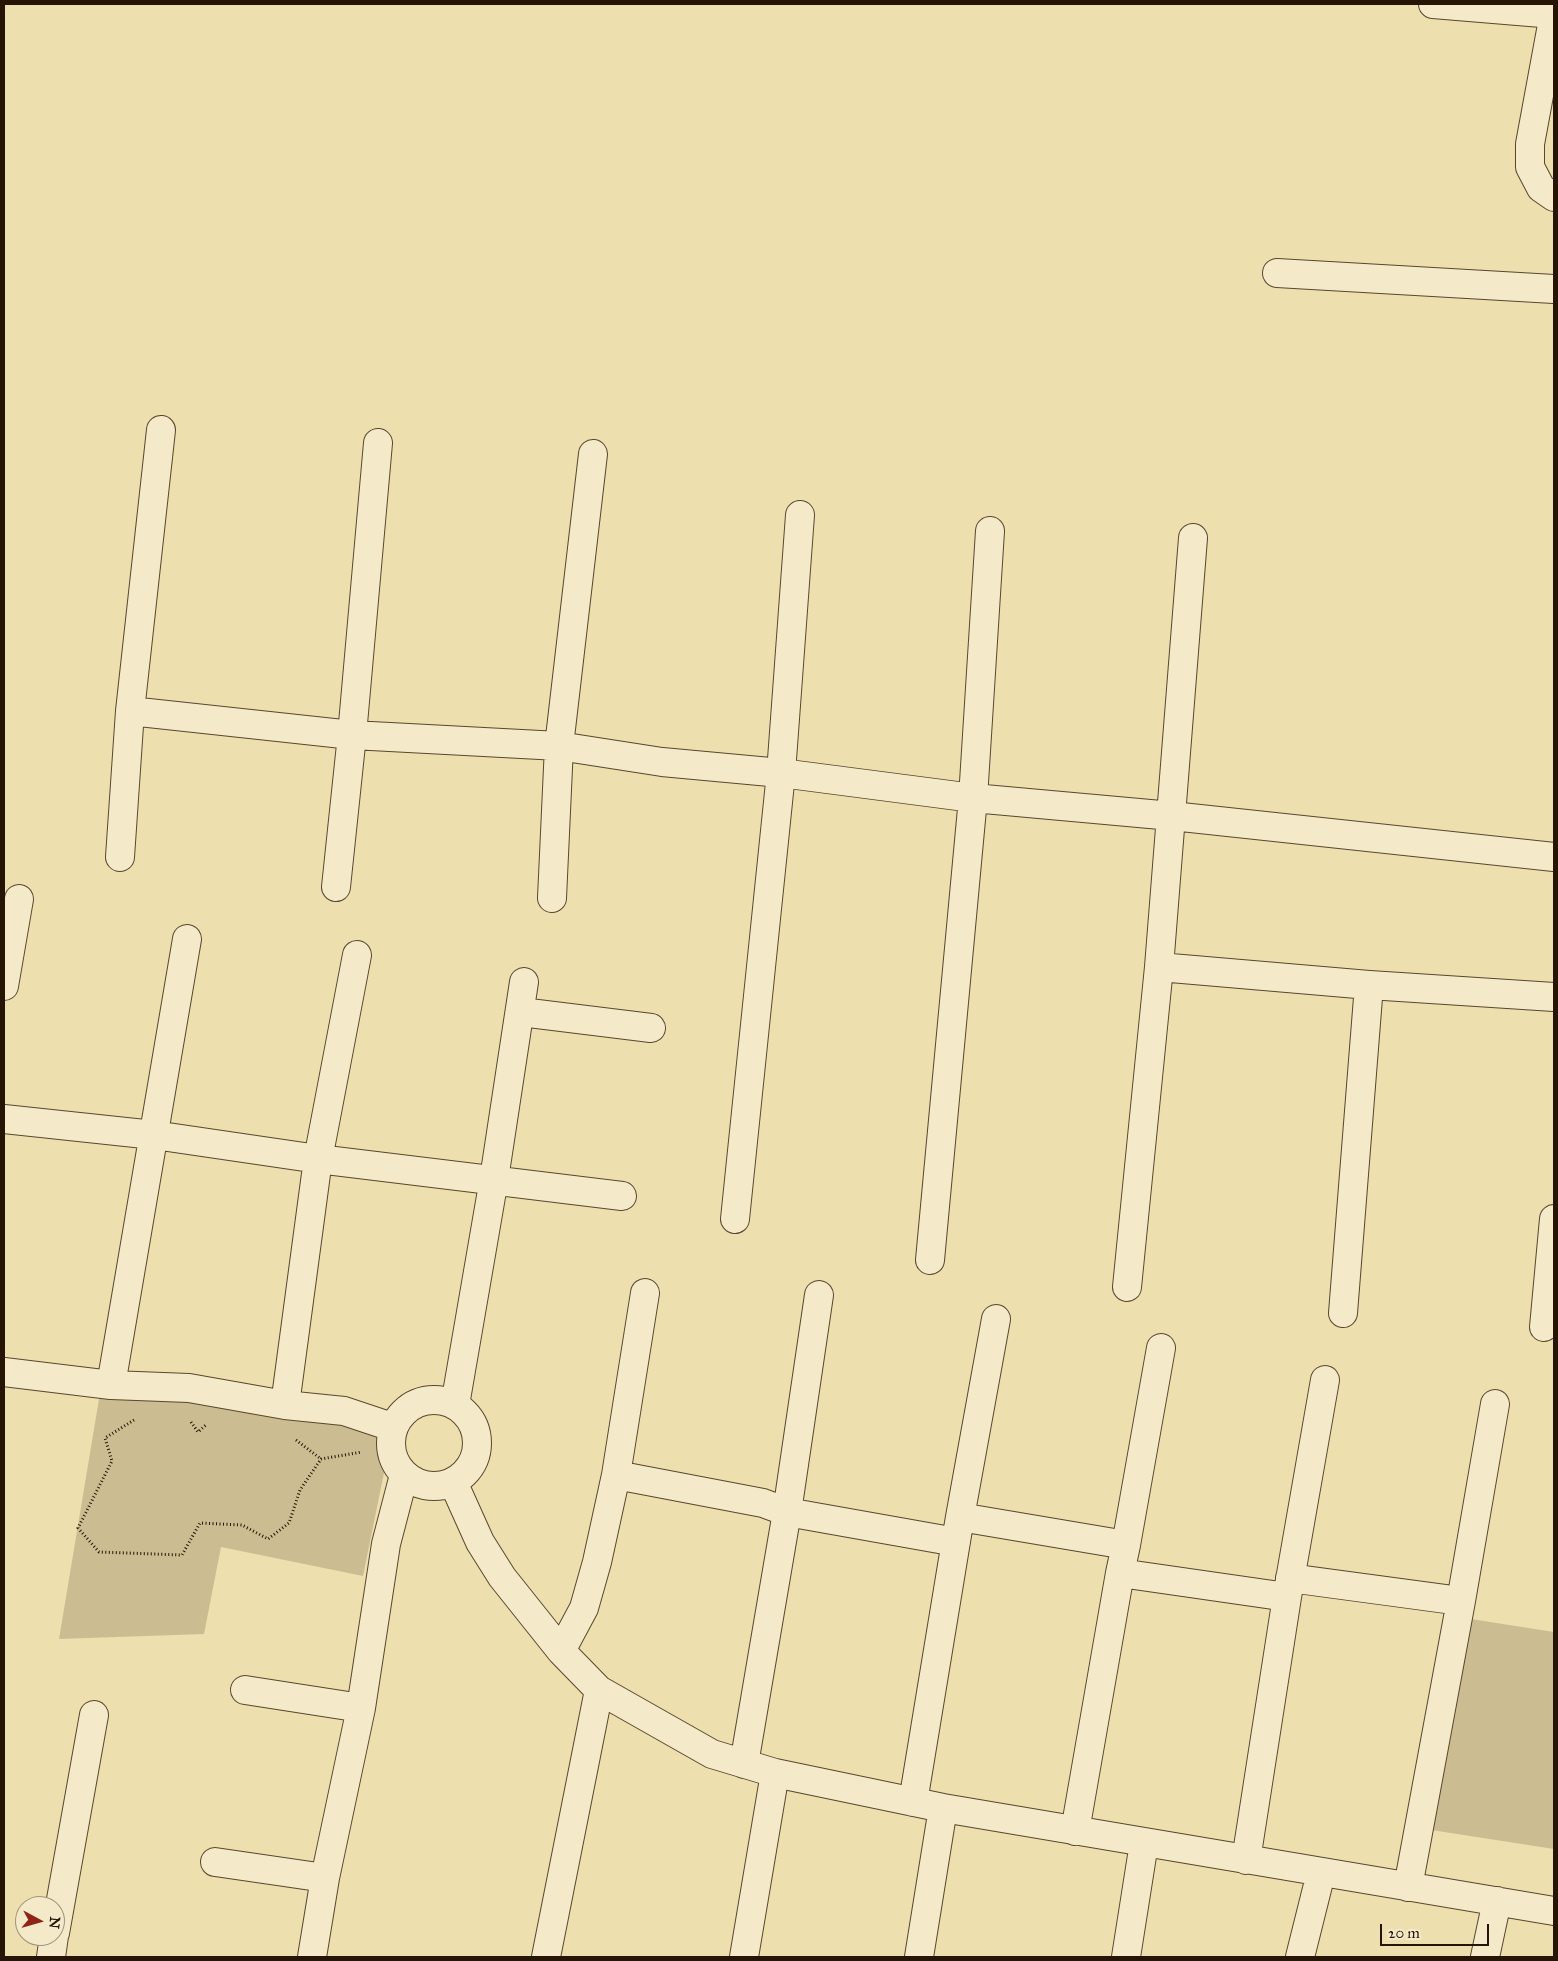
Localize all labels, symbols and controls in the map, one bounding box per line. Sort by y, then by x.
north arrow [15,1896,65,1946]
scale bar [1383,1914,1492,1946]
text: N [45,1916,63,1929]
text: 20 m [1388,1924,1420,1942]

